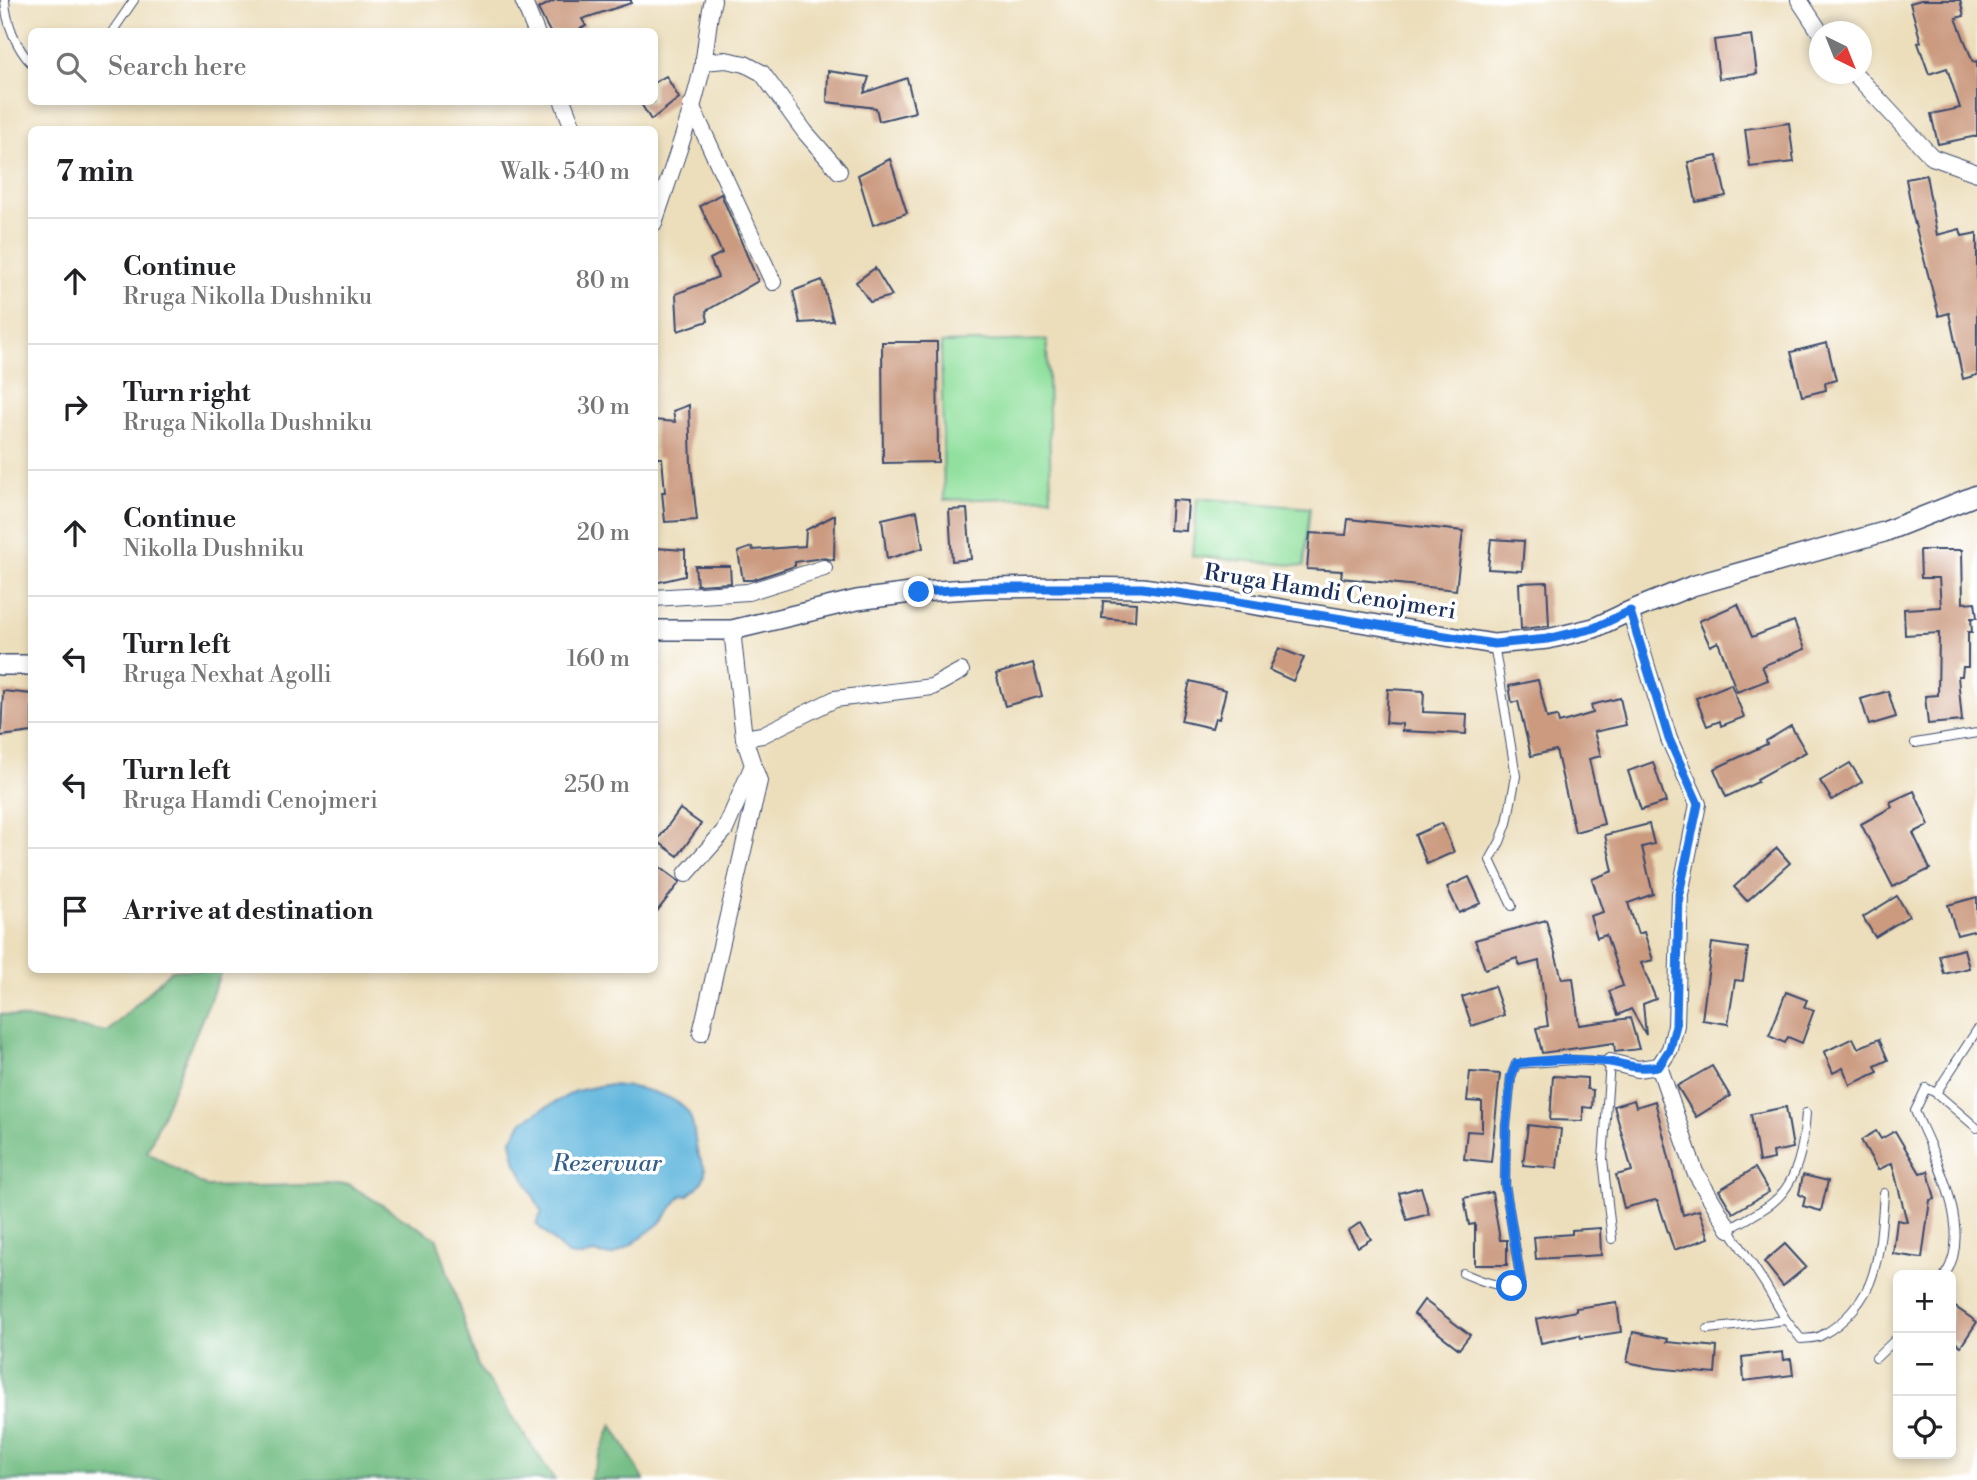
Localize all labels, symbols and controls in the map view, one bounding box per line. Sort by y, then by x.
north arrow [1809,21,1872,84]
search box [28,28,658,105]
icon: search [52,48,90,86]
text: Search here [108,51,247,83]
text: 7 min [56,153,134,191]
text: Walk · 540 m [500,158,630,186]
text: Continue [123,251,236,283]
icon: ahead [56,262,94,300]
text: 80 m [576,267,630,295]
text: Rruga Nikolla Dushniku [123,283,372,311]
text: Turn right [123,377,251,409]
icon: right [56,388,94,426]
text: 30 m [577,393,630,421]
text: Rruga Nikolla Dushniku [123,409,372,437]
text: Continue [123,503,236,535]
icon: ahead [56,514,94,552]
text: 20 m [577,519,630,547]
text: Nikolla Dushniku [123,535,304,563]
street label: Rruga Hamdi Cenojmeri [1202,558,1458,626]
route end [903,576,934,607]
text: Turn left [123,629,231,661]
icon: left [56,640,94,678]
text: 160 m [567,645,630,673]
text: Rruga Nexhat Agolli [123,661,332,689]
text: Turn left [123,755,231,787]
icon: left [56,766,94,804]
text: 250 m [564,771,630,799]
text: Rruga Hamdi Cenojmeri [123,787,378,815]
icon: arrive [56,892,94,930]
text: Arrive at destination [123,895,373,927]
water label: Rezervuar [551,1149,663,1179]
route start [1496,1270,1527,1301]
map controls [1893,1270,1956,1459]
button: + [1893,1270,1956,1333]
button: − [1893,1333,1956,1396]
button: locate [1893,1396,1956,1459]

